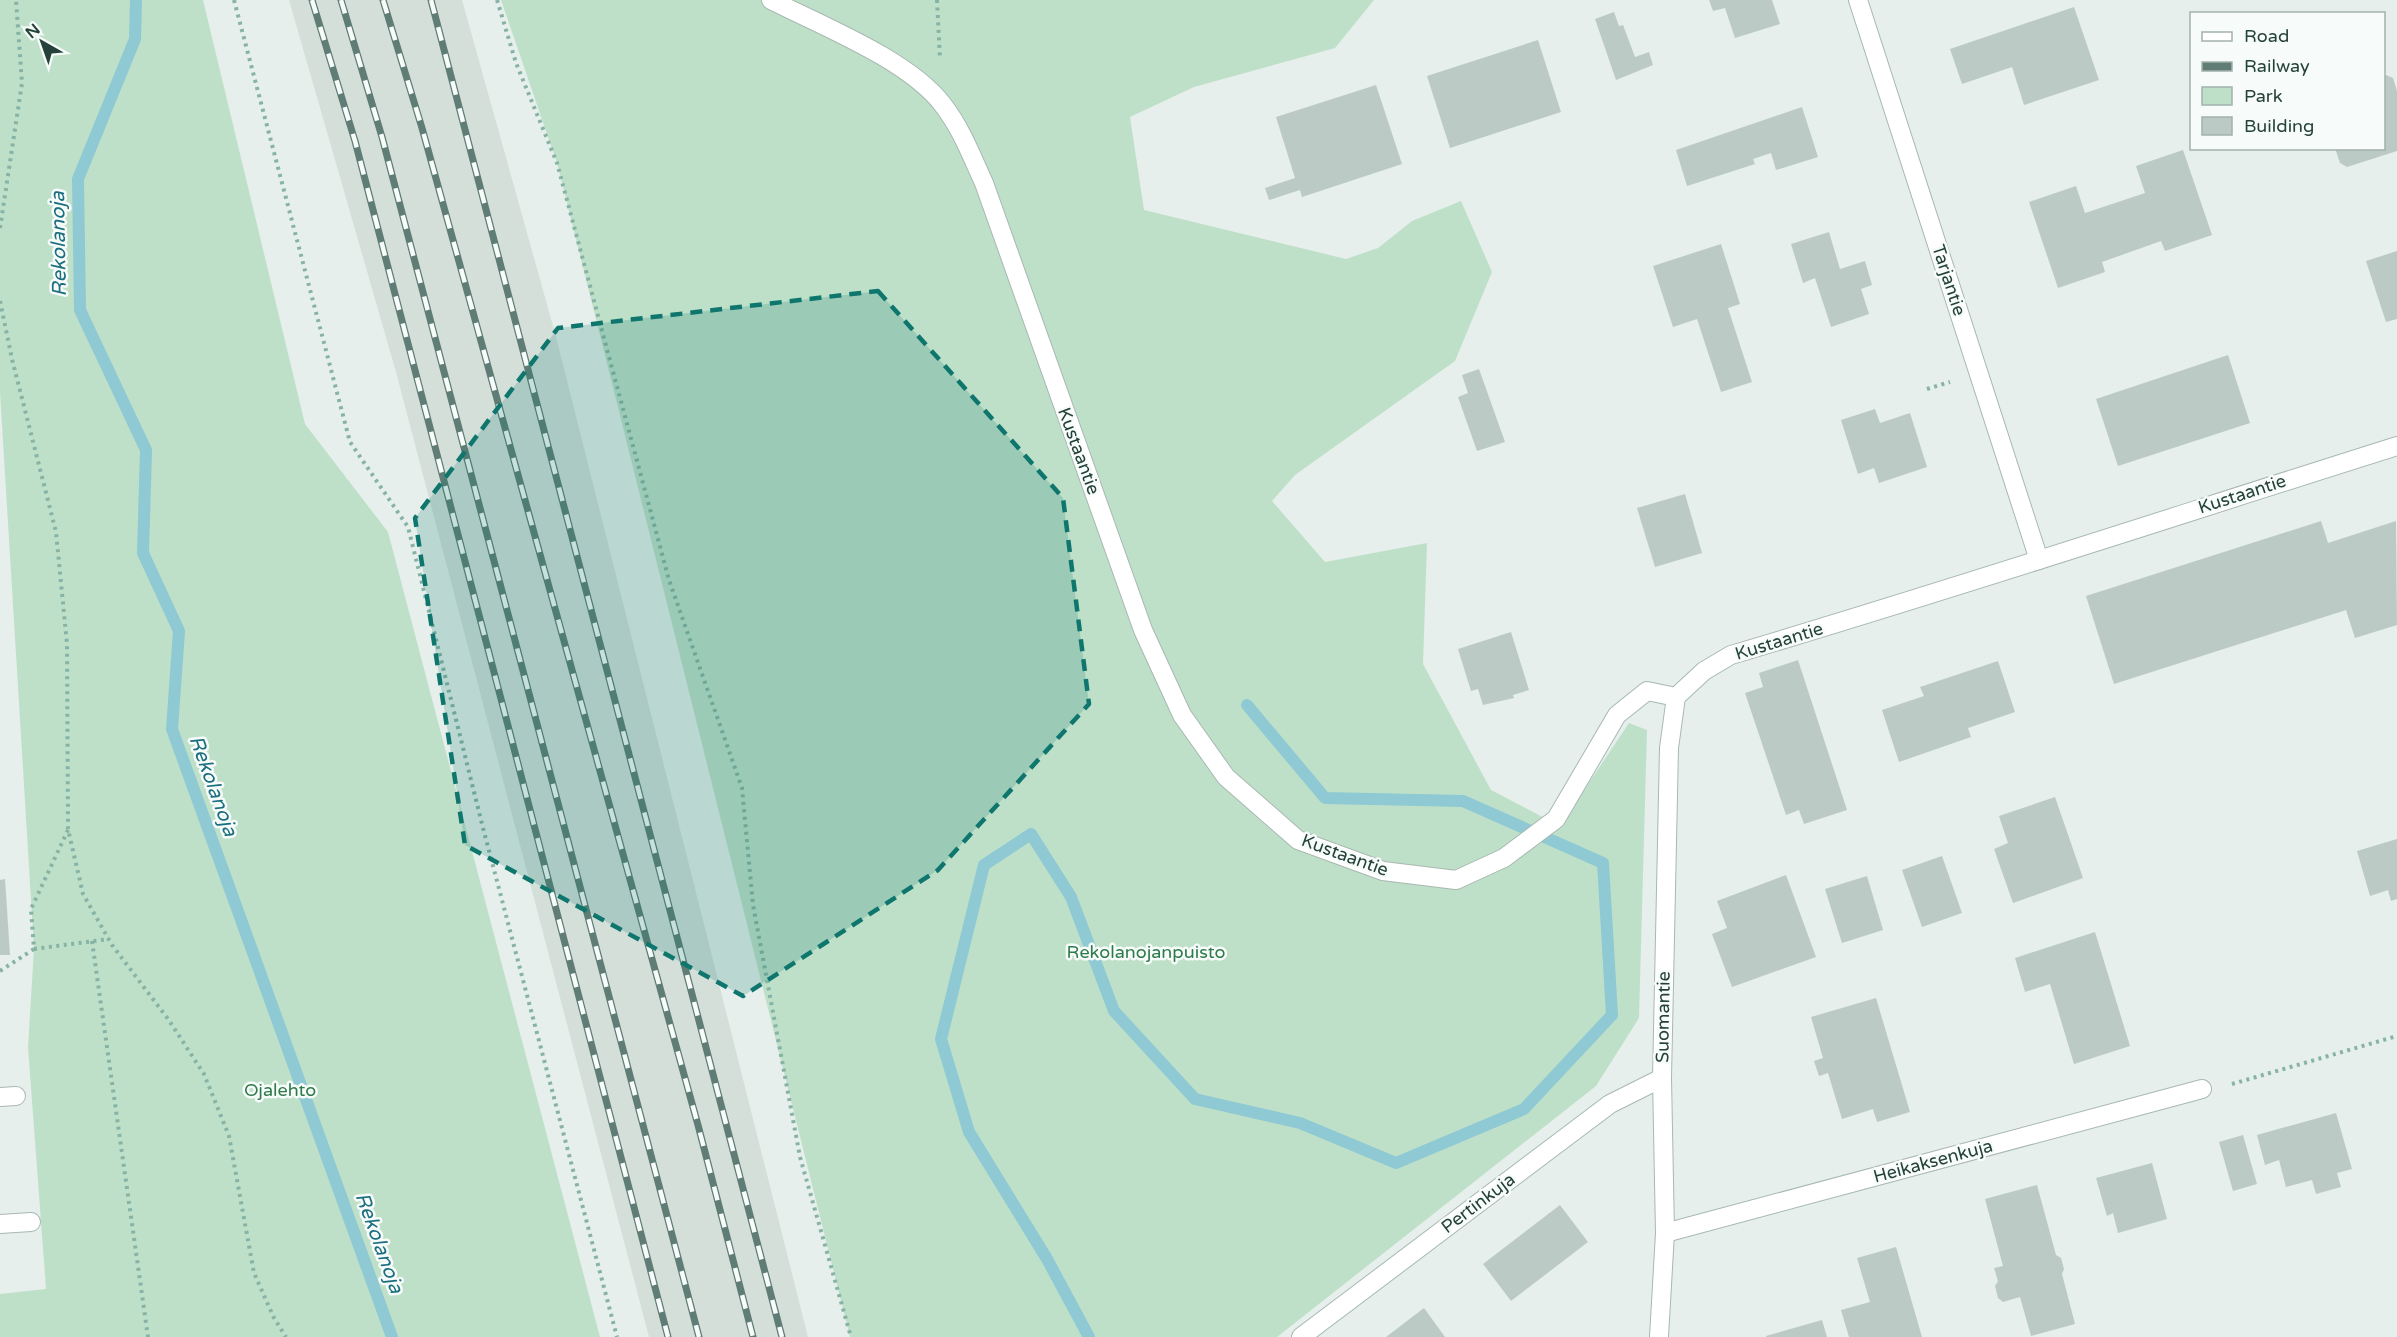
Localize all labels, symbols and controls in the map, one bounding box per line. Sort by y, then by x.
north arrow [12,12,72,72]
legend [2190,12,2385,150]
text: N [22,19,44,43]
text: Road [2244,25,2289,47]
text: Railway [2244,55,2310,77]
text: Park [2244,85,2283,107]
text: Building [2244,115,2314,137]
water label: Rekolanoja [46,190,72,297]
street label: Tarjantie [1927,242,1971,318]
street label: Kustaantie [1053,404,1105,498]
street label: Kustaantie [2195,469,2289,519]
street label: Kustaantie [1732,617,1826,665]
water label: Rekolanoja [184,732,243,840]
street label: Kustaantie [1298,829,1392,881]
park label: Rekolanojanpuisto [1067,941,1225,963]
street label: Suomantie [1651,971,1675,1063]
park label: Ojalehto [244,1079,316,1101]
street label: Heikaksenkuja [1871,1134,1995,1188]
street label: Pertinkuja [1437,1168,1519,1238]
water label: Rekolanoja [350,1189,409,1297]

